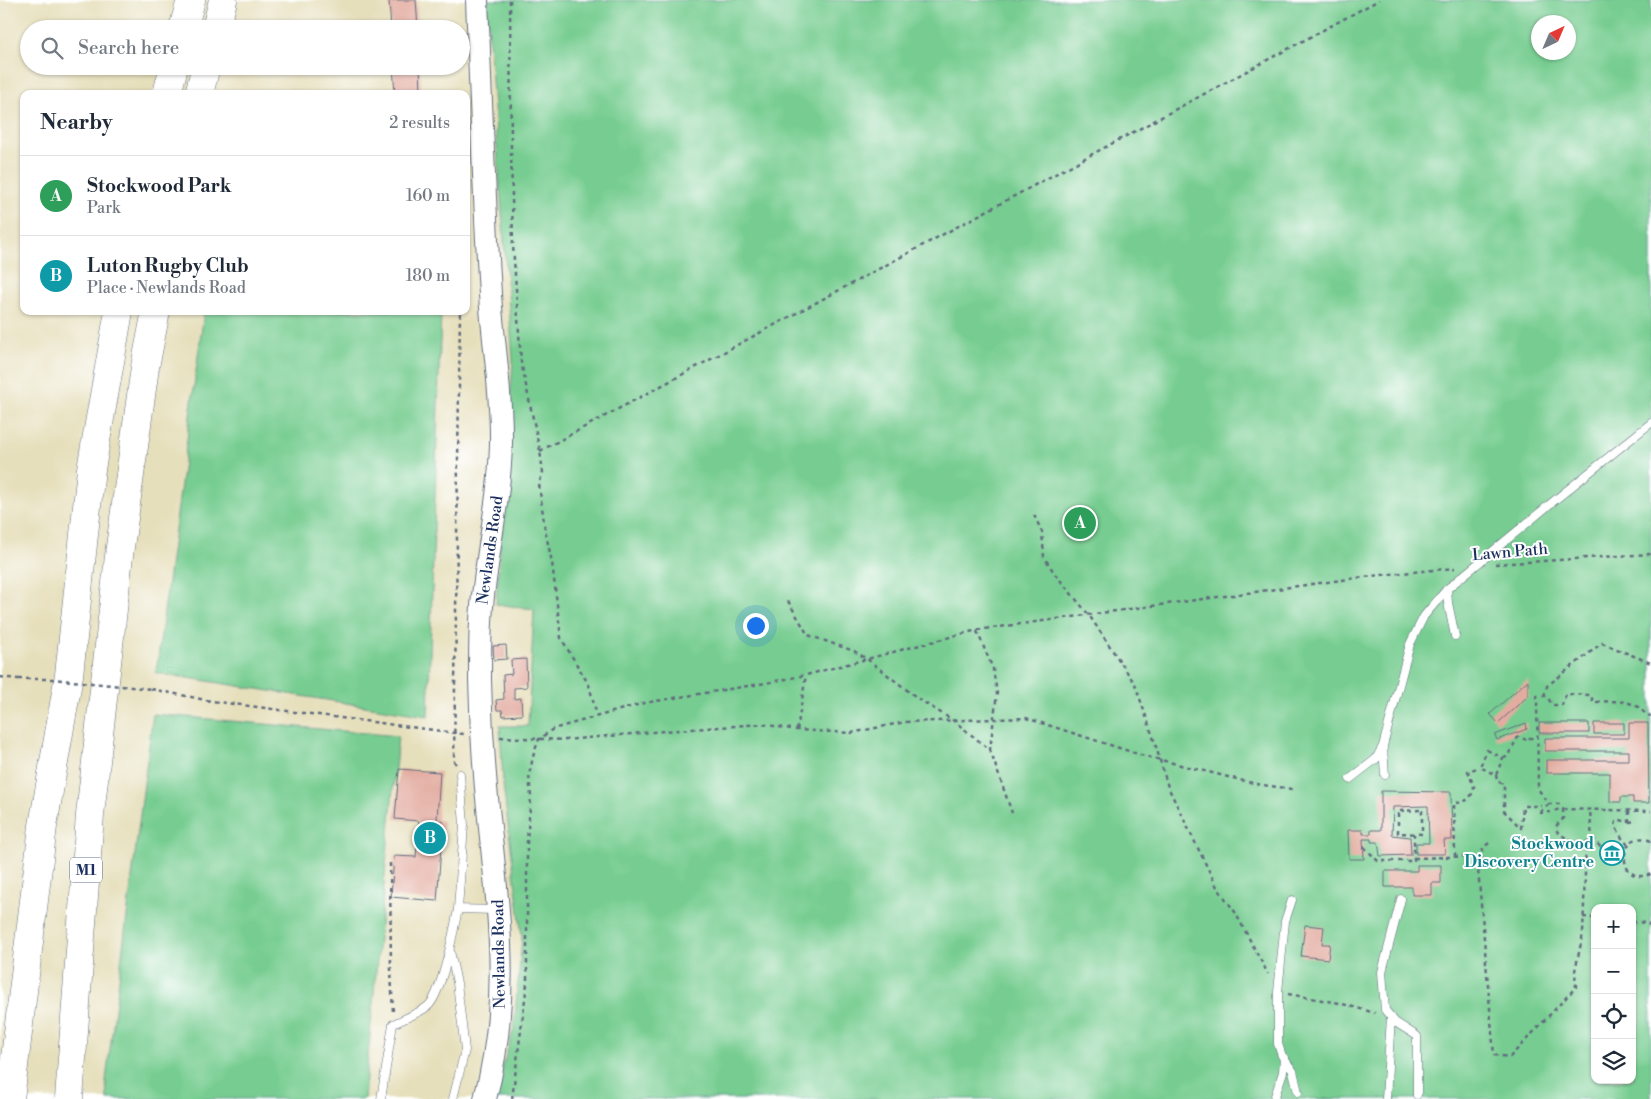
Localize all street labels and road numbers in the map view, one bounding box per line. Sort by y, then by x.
street label: Newlands Road [472,494,508,606]
street label: Lawn Path [1471,539,1549,565]
road number: M1 [70,858,102,882]
street label: Newlands Road [488,899,510,1009]

